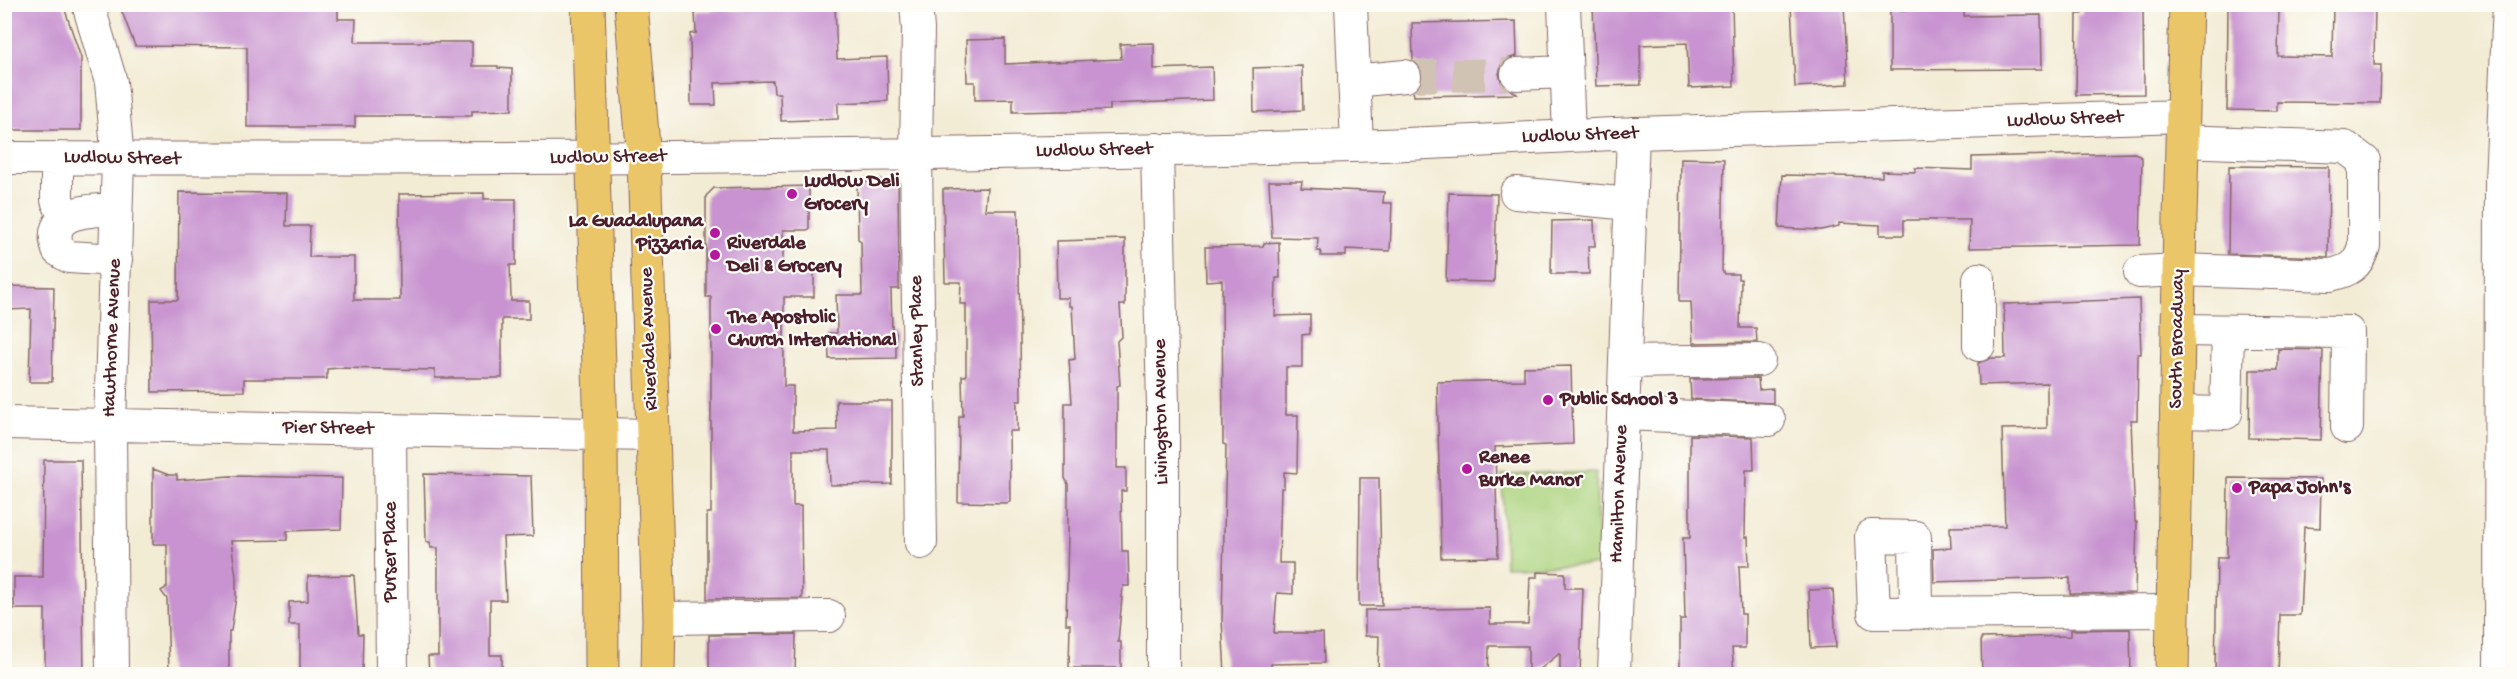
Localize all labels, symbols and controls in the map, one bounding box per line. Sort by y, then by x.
street label: Ludlow Street [2006,106,2126,134]
street label: Ludlow Street [1521,122,1641,150]
street label: Ludlow Street [1035,138,1154,164]
street label: Ludlow Street [549,145,668,171]
street label: Ludlow Street [63,146,182,172]
place label: Ludlow Deli Grocery [804,171,900,217]
marker: Ludlow Deli Grocery [785,187,799,201]
place label: La Guadalupana Pizzaria [569,211,704,257]
marker: La Guadalupana Pizzaria [708,226,722,240]
place label: Riverdale Deli & Grocery [725,233,842,279]
marker: Riverdale Deli & Grocery [708,248,722,262]
street label: Hawthorne Avenue [99,257,127,418]
street label: Riverdale Avenue [636,266,664,411]
street label: South Broadway [2165,269,2191,409]
street label: Stanley Place [906,275,930,387]
place label: The Apostolic Church International [726,307,897,353]
marker: The Apostolic Church International [709,322,723,336]
street label: Livingston Avenue [1149,338,1175,485]
place label: Public School 3 [1559,389,1678,412]
marker: Public School 3 [1541,393,1555,407]
street label: Pier Street [281,417,375,441]
street label: Hamilton Avenue [1606,424,1634,564]
place label: Renee Burke Manor [1478,447,1584,493]
marker: Renee Burke Manor [1460,462,1474,476]
place label: Papa John's [2248,477,2352,500]
marker: Papa John's [2230,481,2244,495]
street label: Purser Place [380,501,403,603]

